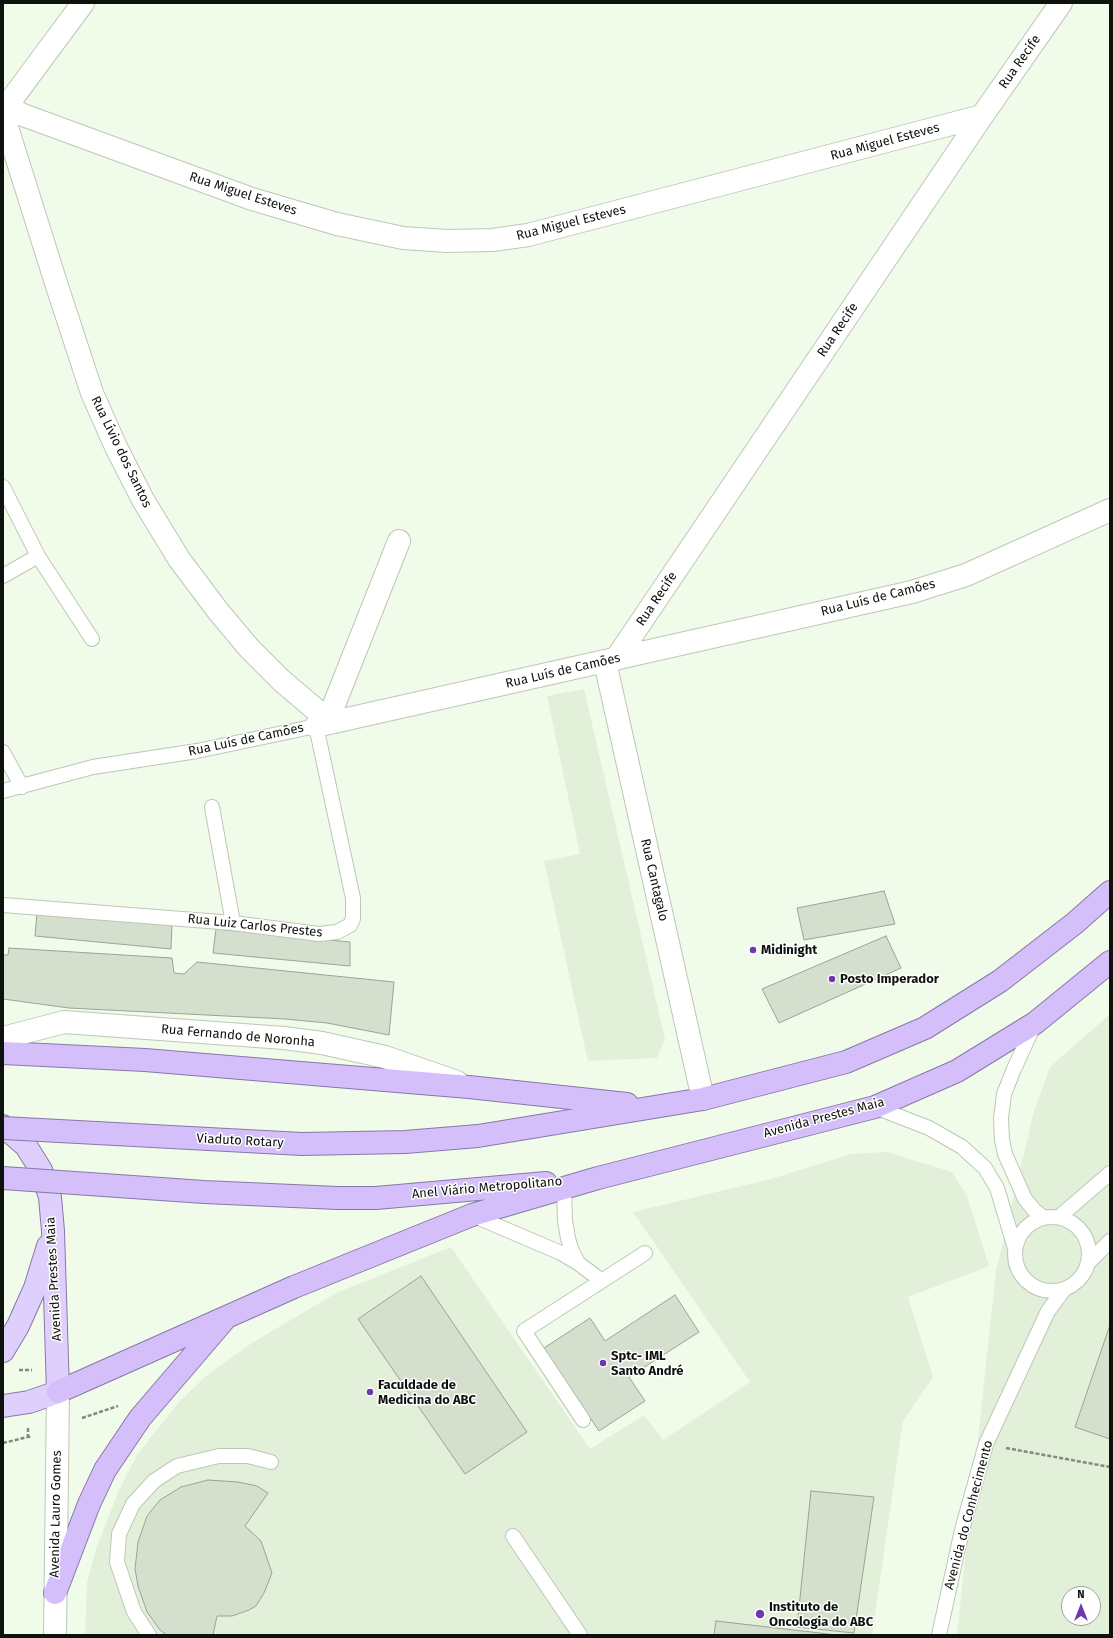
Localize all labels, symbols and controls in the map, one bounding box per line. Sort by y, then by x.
street label: Rua Recife [996,32,1044,92]
street label: Rua Miguel Esteves [829,120,941,164]
street label: Rua Miguel Esteves [187,169,299,219]
street label: Rua Miguel Esteves [515,202,627,244]
street label: Rua Recife [814,300,862,360]
street label: Rua Lívio dos Santos [87,394,155,510]
street label: Rua Recife [633,569,681,629]
street label: Rua Luís de Camões [819,576,937,620]
street label: Rua Luís de Camões [504,650,622,692]
street label: Rua Luís de Camões [187,720,305,760]
street label: Rua Cantagalo [637,837,671,923]
street label: Rua Luiz Carlos Prestes [187,911,323,941]
place label: Midinight [761,942,817,958]
marker: Midinight [748,945,758,955]
place label: Posto Imperador [840,971,939,987]
marker: Posto Imperador [827,974,837,984]
street label: Rua Fernando de Noronha [160,1022,316,1050]
street label: Avenida Prestes Maia [762,1094,886,1142]
street label: Viaduto Rotary [196,1131,284,1151]
street label: Anel Viário Metropolitano [411,1174,563,1202]
street label: Avenida Prestes Maia [43,1216,65,1342]
place label: Sptc- IML Santo André [611,1348,683,1379]
marker: Sptc- IML Santo André [598,1358,608,1368]
place label: Faculdade de Medicina do ABC [378,1377,476,1408]
marker: Faculdade de Medicina do ABC [365,1387,375,1397]
street label: Avenida do Conhecimento [942,1439,996,1591]
street label: Avenida Lauro Gomes [47,1450,65,1578]
north arrow [1061,1586,1101,1626]
text: N [1077,1588,1085,1601]
place label: Instituto de Oncologia do ABC [769,1599,873,1630]
marker: Instituto de Oncologia do ABC [754,1608,766,1620]

